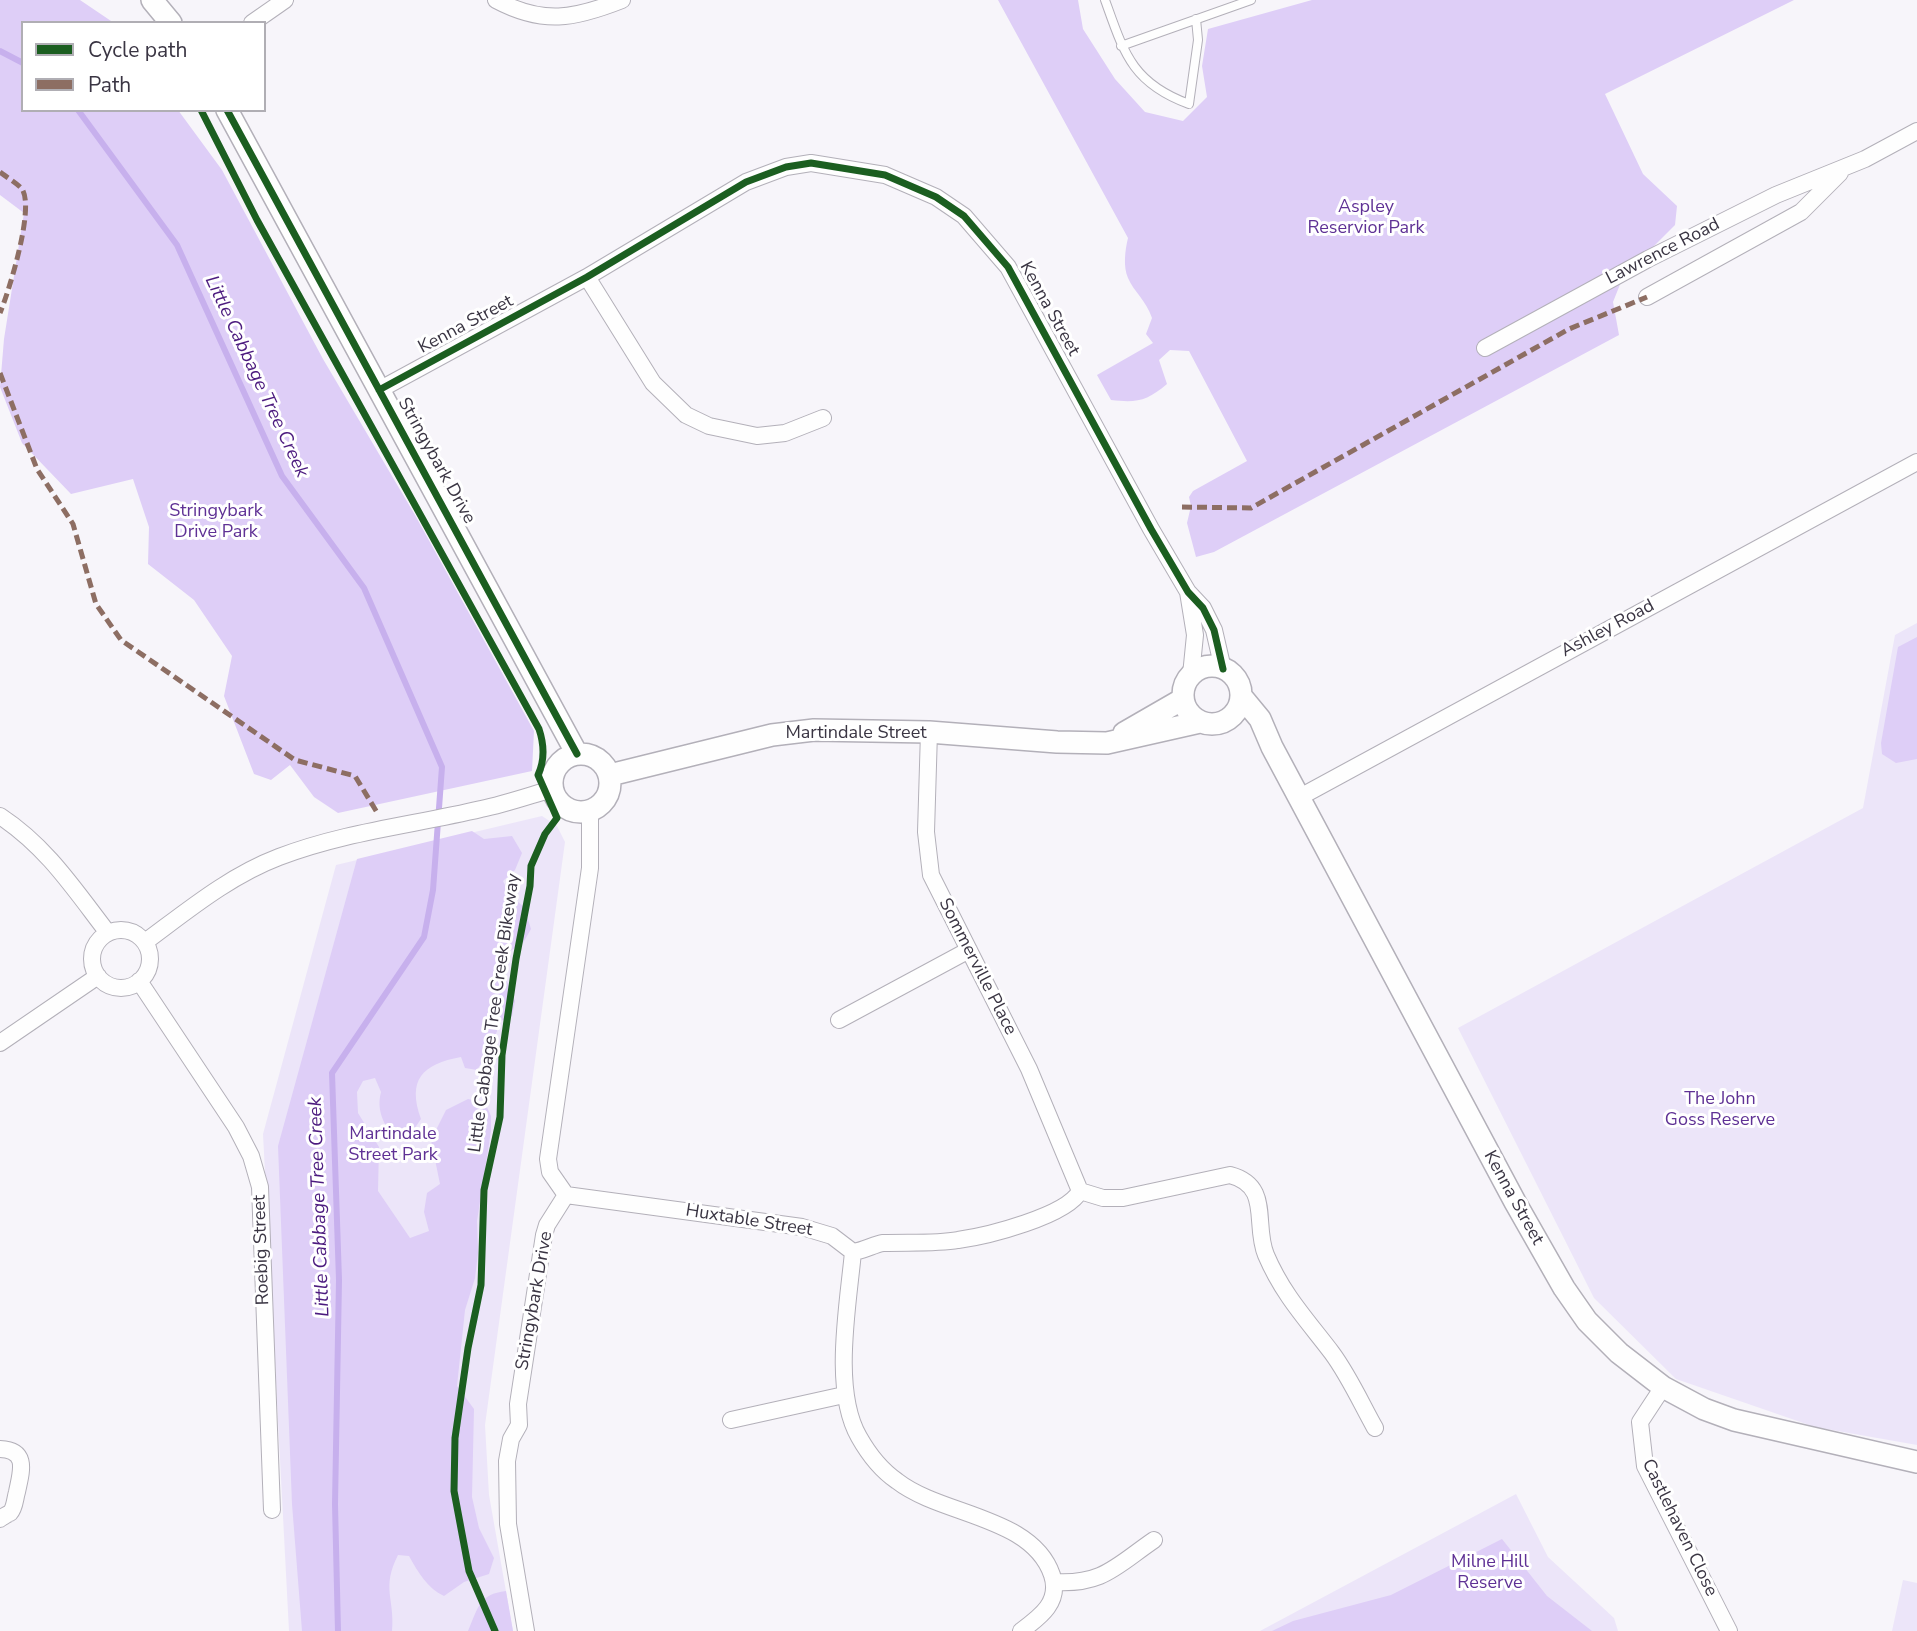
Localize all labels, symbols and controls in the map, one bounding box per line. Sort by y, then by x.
legend [21,21,266,112]
text: Cycle path [88,36,187,64]
text: Path [88,71,131,99]
park label: Aspley Reservior Park [1307,197,1425,240]
street label: Lawrence Road [1603,214,1723,290]
street label: Kenna Street [1014,258,1084,360]
water label: Little Cabbage Tree Creek [199,272,313,482]
street label: Kenna Street [415,291,517,359]
street label: Stringybark Drive [392,394,480,528]
park label: Stringybark Drive Park [169,501,263,544]
street label: Ashley Road [1558,595,1658,663]
street label: Martindale Street [785,723,927,745]
street label: Little Cabbage Tree Creek Bikeway [465,872,525,1154]
street label: Sommerville Place [933,895,1021,1039]
park label: The John Goss Reserve [1665,1089,1775,1132]
water label: Little Cabbage Tree Creek [305,1097,335,1317]
park label: Martindale Street Park [348,1124,438,1166]
street label: Kenna Street [1478,1147,1548,1249]
street label: Roebig Street [249,1194,275,1306]
street label: Huxtable Street [684,1200,814,1242]
street label: Stringybark Drive [512,1230,558,1372]
street label: Castlehaven Close [1636,1456,1722,1600]
park label: Milne Hill Reserve [1451,1552,1529,1594]

